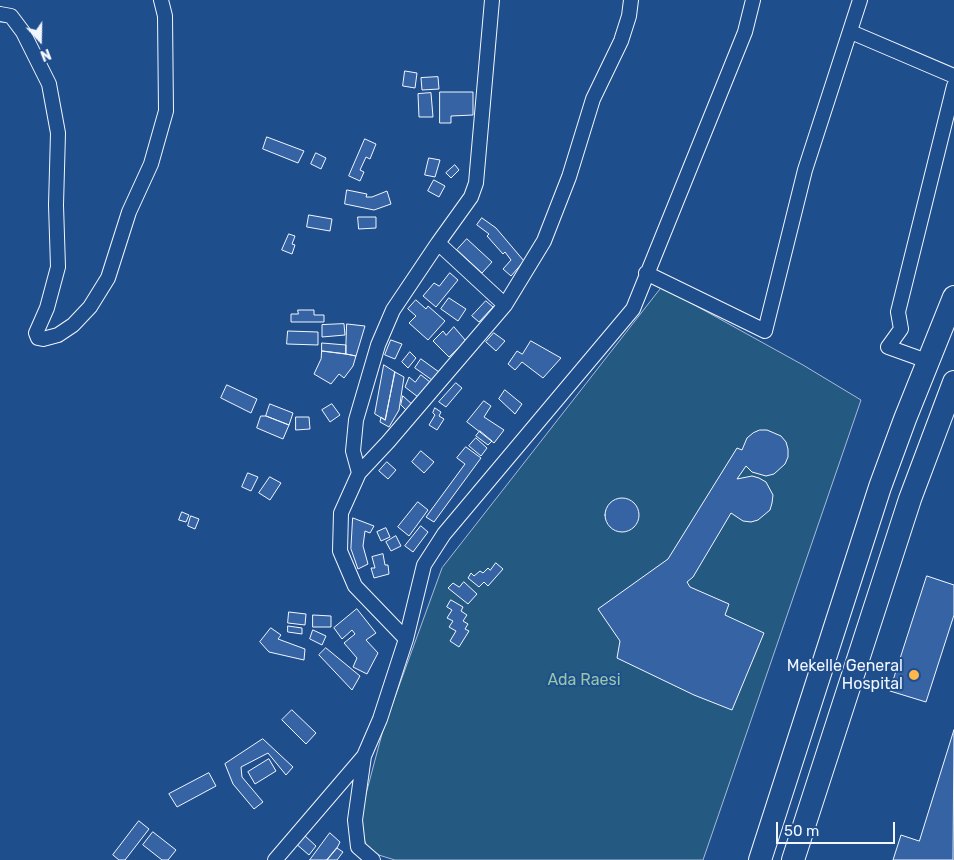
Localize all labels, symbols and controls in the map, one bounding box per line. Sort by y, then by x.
north arrow [15,15,65,65]
text: N [38,45,53,64]
place label: Mekelle General Hospital [787,656,903,694]
marker: Mekelle General Hospital [907,668,921,682]
park label: Ada Raesi [547,670,621,690]
scale bar [779,812,898,844]
text: 50 m [784,822,819,840]

